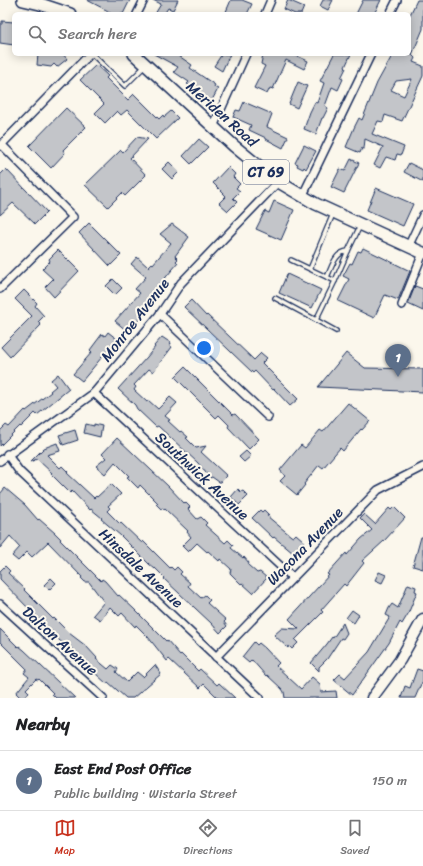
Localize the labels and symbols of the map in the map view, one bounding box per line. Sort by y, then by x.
street label: Meriden Road [180,74,265,154]
road number: CT 69 [243,160,289,184]
street label: Monroe Avenue [94,272,176,368]
your location [194,338,214,358]
pin: 1 [385,344,411,377]
street label: Southwick Avenue [149,425,255,527]
street label: Wacona Avenue [260,500,350,592]
street label: Hinsdale Avenue [92,521,190,615]
street label: Dalton Avenue [16,600,104,683]

